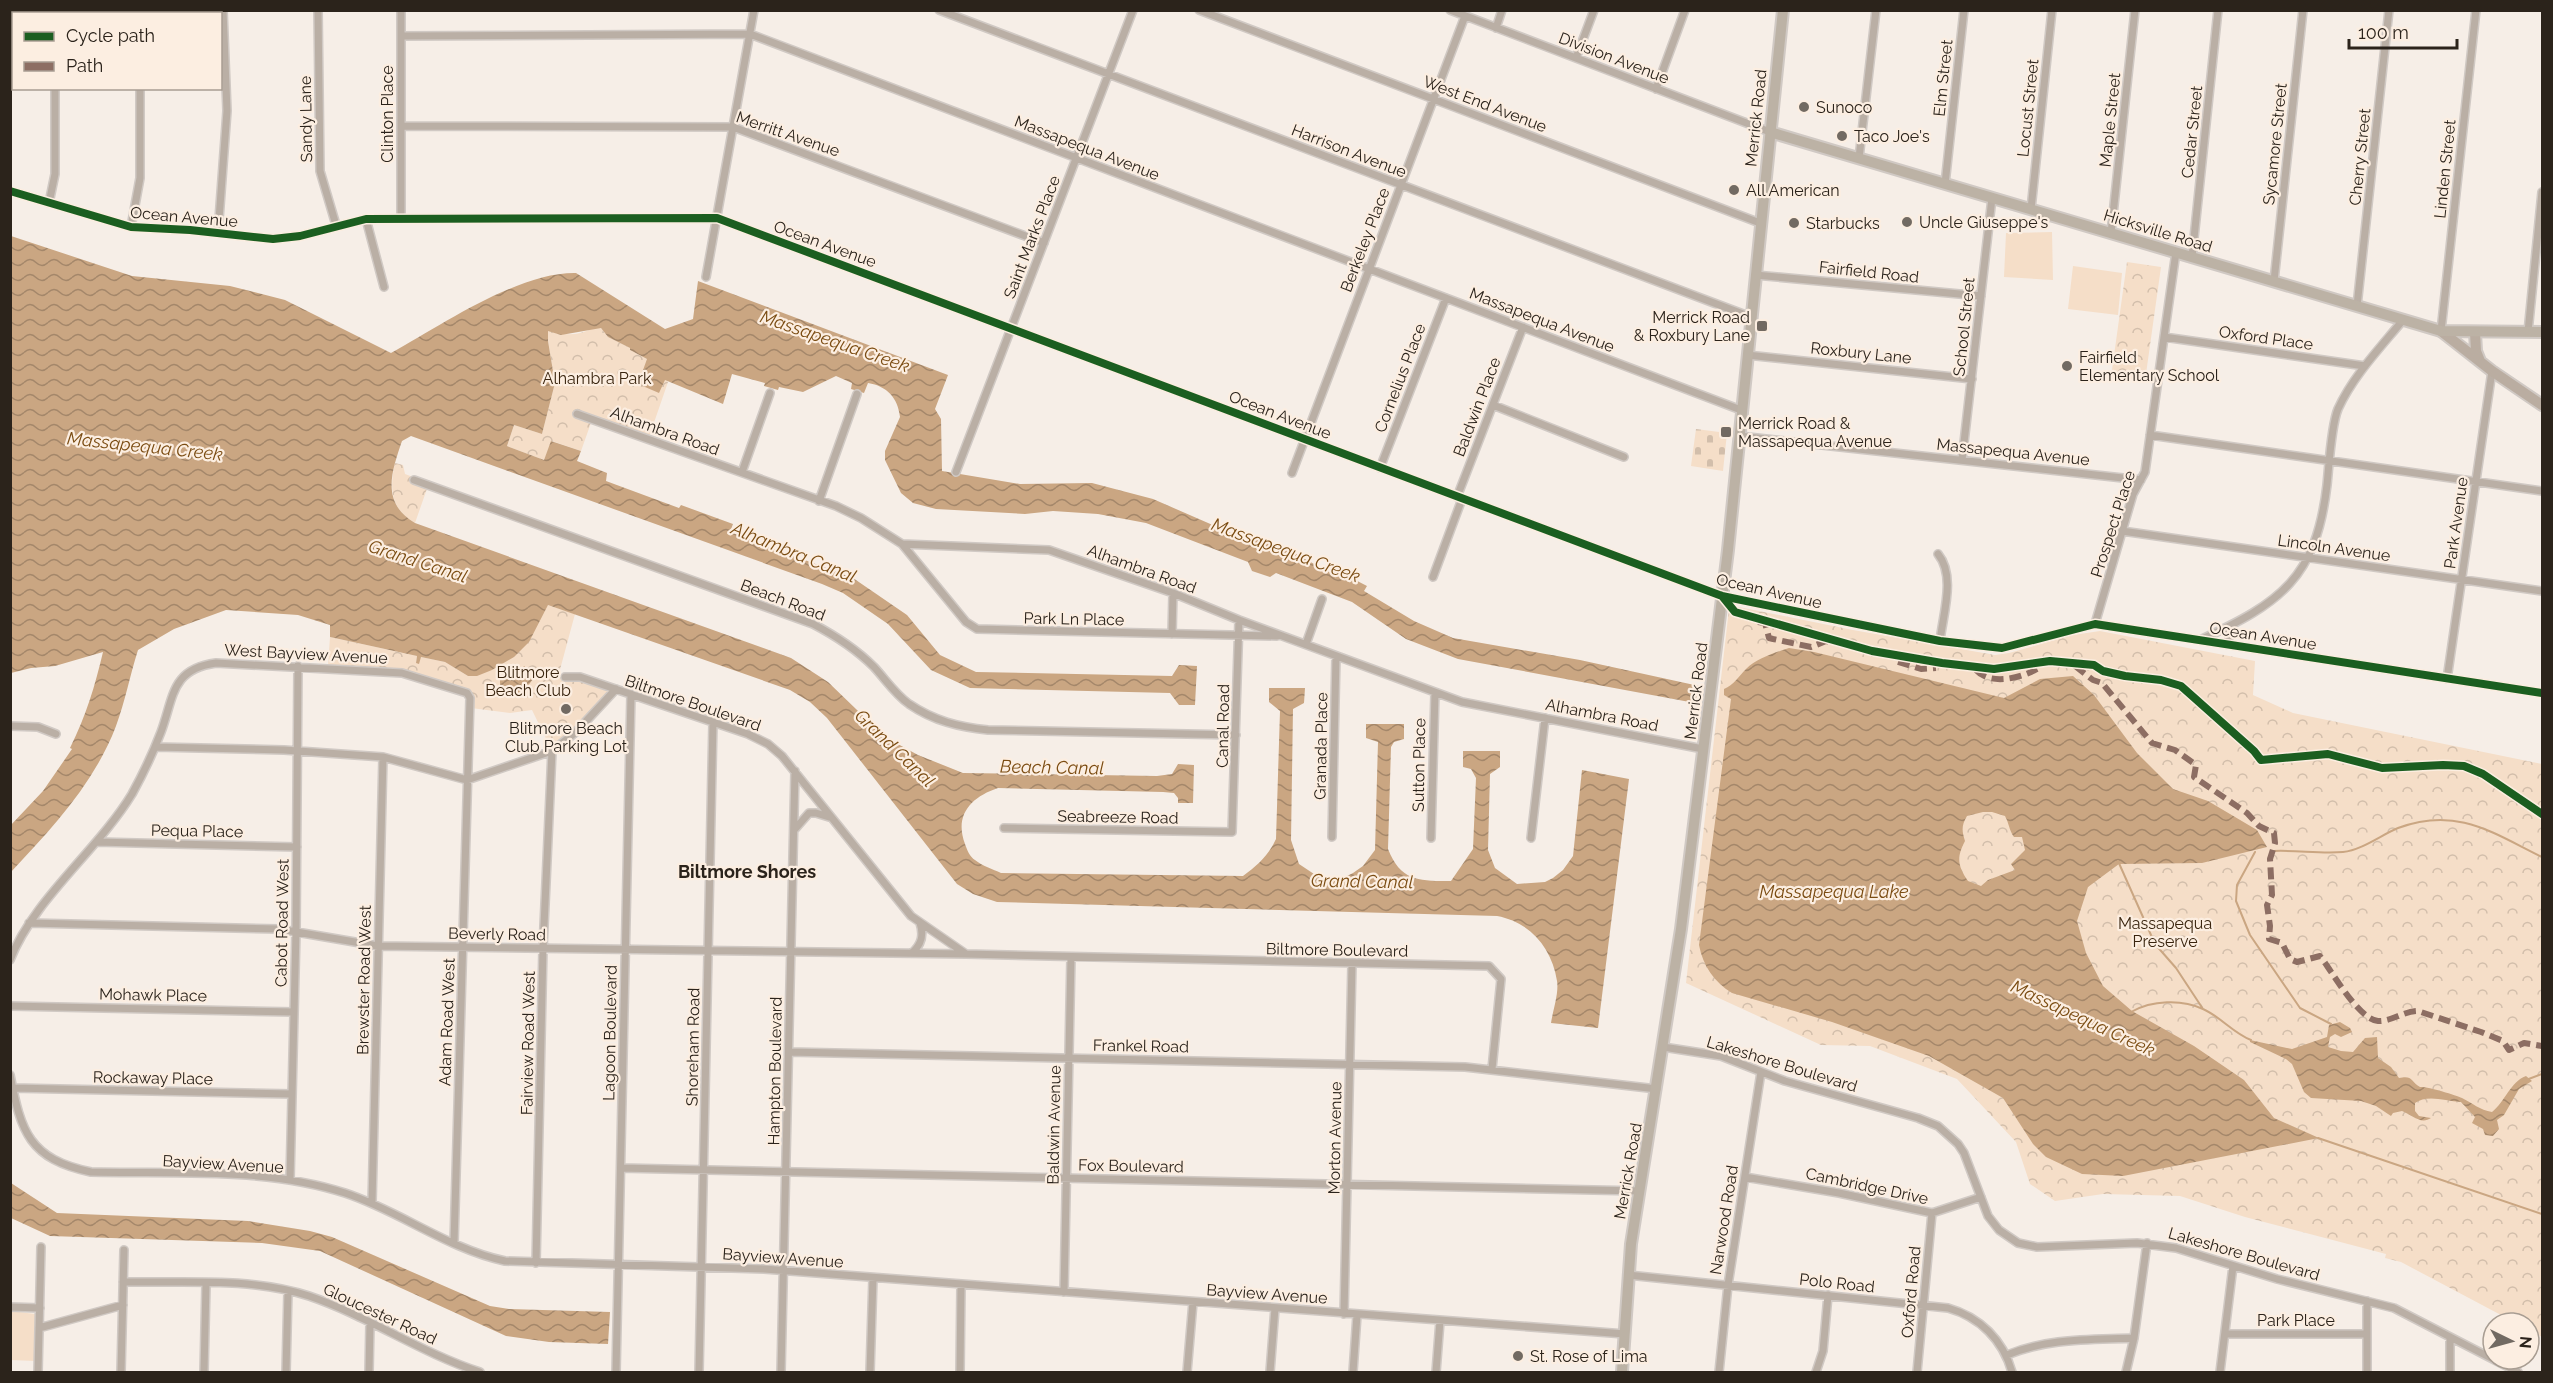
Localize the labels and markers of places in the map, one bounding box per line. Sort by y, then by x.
place label: Sunoco [1816,98,1872,117]
marker: Sunoco [1797,100,1811,114]
place label: Taco Joe's [1854,127,1930,146]
marker: Taco Joe's [1835,129,1849,143]
place label: All American [1746,181,1839,200]
marker: All American [1727,183,1741,197]
place label: Uncle Giuseppe's [1919,213,2048,232]
place label: Starbucks [1806,214,1880,233]
marker: Uncle Giuseppe's [1900,215,1914,229]
marker: Starbucks [1787,216,1801,230]
place label: Merrick Road & Roxbury Lane [1634,308,1750,345]
marker: Merrick Road & Roxbury Lane [1755,319,1769,333]
place label: Fairfield Elementary School [2079,348,2220,385]
marker: Fairfield Elementary School [2060,359,2074,373]
place label: Merrick Road & Massapequa Avenue [1738,414,1892,451]
marker: Merrick Road & Massapequa Avenue [1719,425,1733,439]
marker: Blitmore Beach Club Parking Lot [559,702,573,716]
place label: Blitmore Beach Club Parking Lot [505,719,628,756]
place label: St. Rose of Lima [1530,1347,1648,1366]
marker: St. Rose of Lima [1511,1349,1525,1363]

